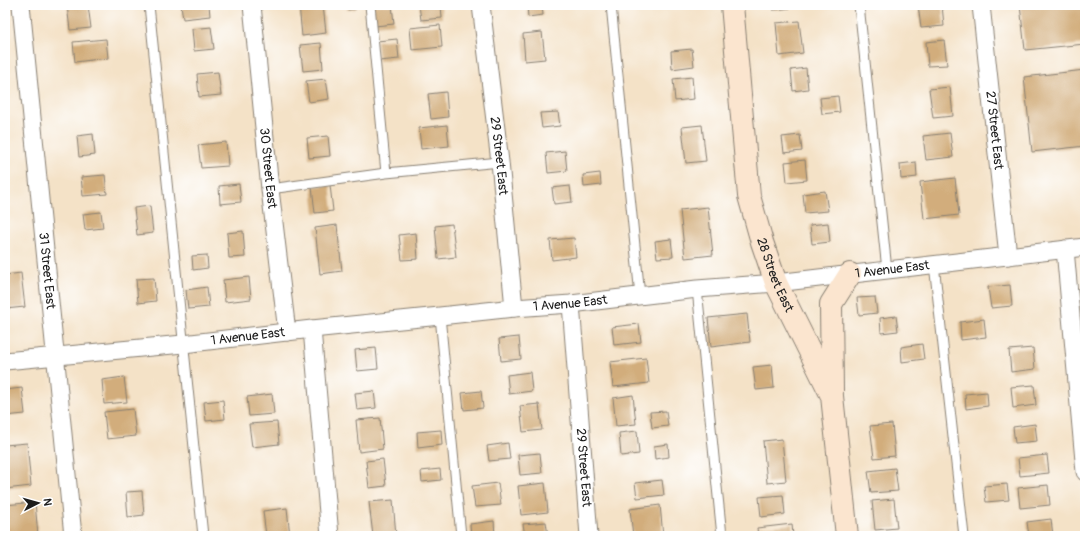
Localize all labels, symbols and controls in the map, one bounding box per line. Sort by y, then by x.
street label: 27 Street East [982,90,1007,171]
street label: 29 Street East [487,116,511,197]
street label: 30 Street East [256,127,280,210]
street label: 31 Street East [35,232,59,311]
street label: 28 Street East [753,236,797,315]
street label: 1 Avenue East [854,257,931,282]
street label: 1 Avenue East [532,292,609,315]
street label: 1 Avenue East [210,324,286,349]
street label: 29 Street East [573,428,595,508]
north arrow [18,483,58,523]
text: N [41,498,54,507]

